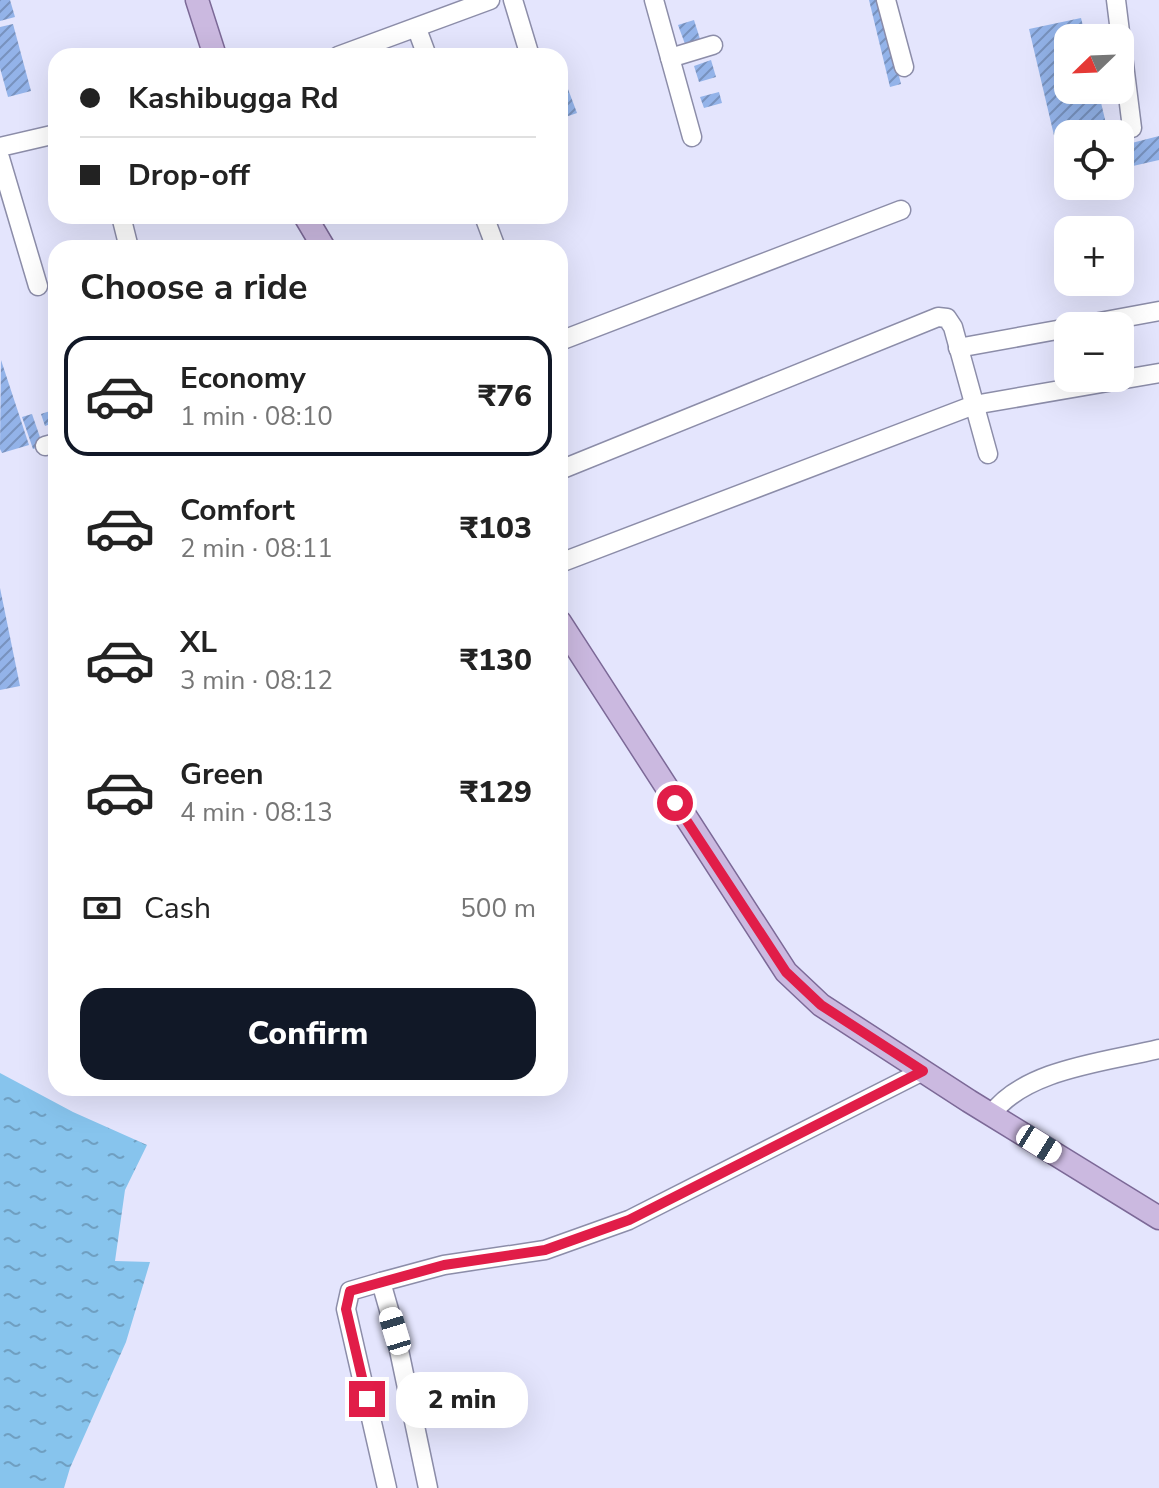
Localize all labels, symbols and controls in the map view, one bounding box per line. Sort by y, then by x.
north arrow [1054,24,1134,104]
map controls [1054,24,1134,392]
text: Kashibugga Rd [128,78,338,119]
button: locate [1054,120,1134,200]
text: Drop-off [128,155,250,196]
button: + [1054,216,1134,296]
text: Choose a ride [80,263,308,312]
button: − [1054,312,1134,392]
text: Economy [180,358,306,399]
icon: car [84,360,156,432]
text: ₹76 [478,376,532,417]
text: 1 min · 08:10 [180,399,333,434]
text: Comfort [180,490,295,531]
icon: car [84,492,156,564]
text: ₹103 [460,508,532,549]
text: 2 min · 08:11 [180,531,333,566]
text: XL [180,622,217,663]
icon: car [84,624,156,696]
text: ₹130 [460,640,532,681]
text: 3 min · 08:12 [180,663,333,698]
text: Green [180,754,264,795]
icon: car [84,756,156,828]
text: ₹129 [460,772,532,813]
route start [657,785,693,821]
text: 4 min · 08:13 [180,795,333,830]
icon: cash [80,886,124,930]
text: Cash [144,888,211,929]
text: 500 m [460,891,536,926]
button: Confirm [80,988,536,1080]
car [1012,1121,1066,1167]
car [377,1305,413,1357]
callout: 2 min [395,1371,527,1427]
route end [349,1381,385,1417]
text: 2 min [428,1382,496,1417]

